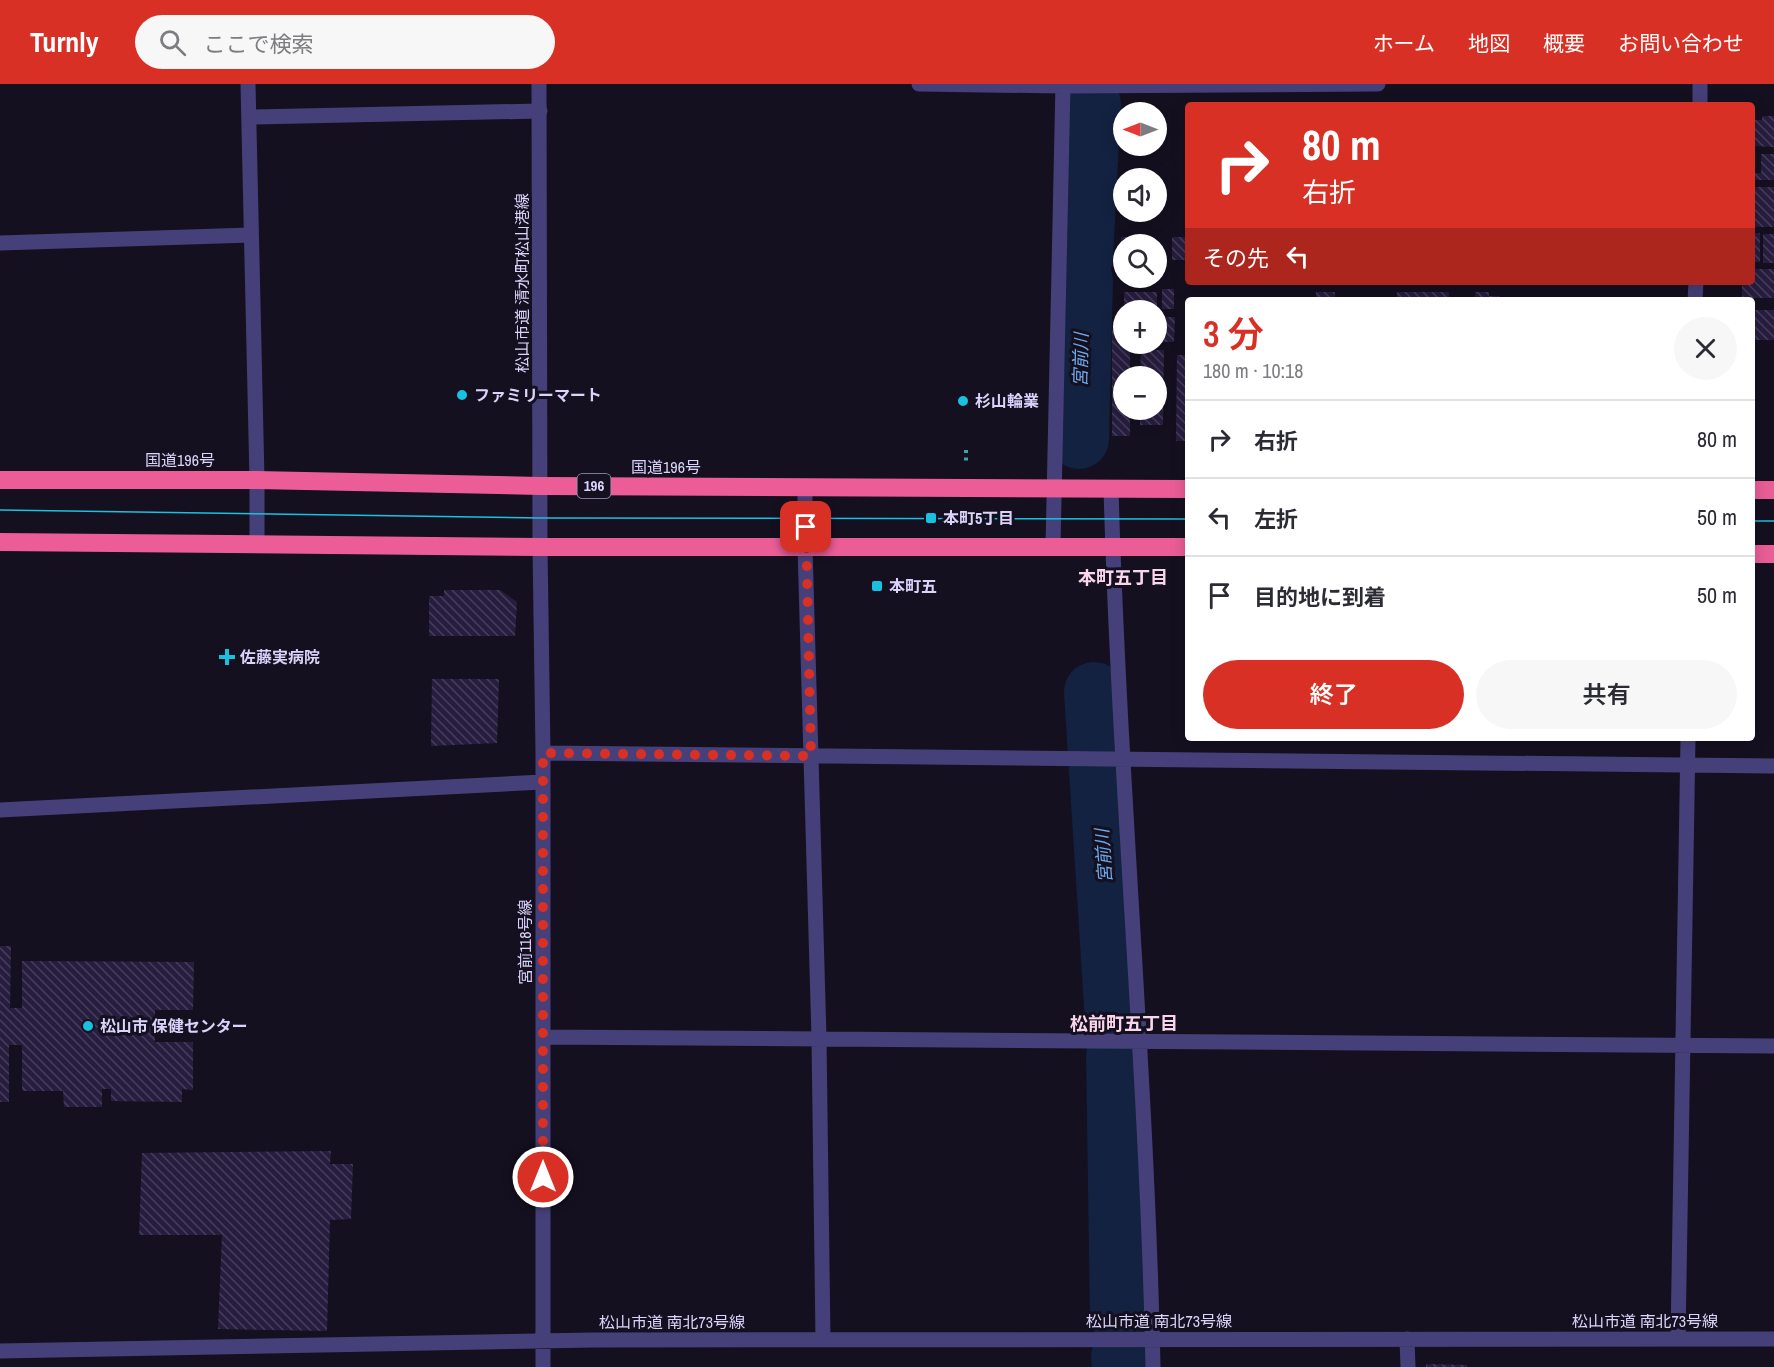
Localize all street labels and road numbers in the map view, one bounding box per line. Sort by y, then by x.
street label: 松山市道 清水町松山港線 [511,193,533,373]
street label: 国道196号 [145,449,215,471]
street label: 国道196号 [631,456,701,478]
road number: 196 [578,474,610,498]
street label: 宮前118号線 [514,900,536,984]
street label: 松山市道 南北73号線 [1086,1310,1232,1332]
street label: 松山市道 南北73号線 [1572,1310,1718,1332]
street label: 松山市道 南北73号線 [599,1311,745,1333]

